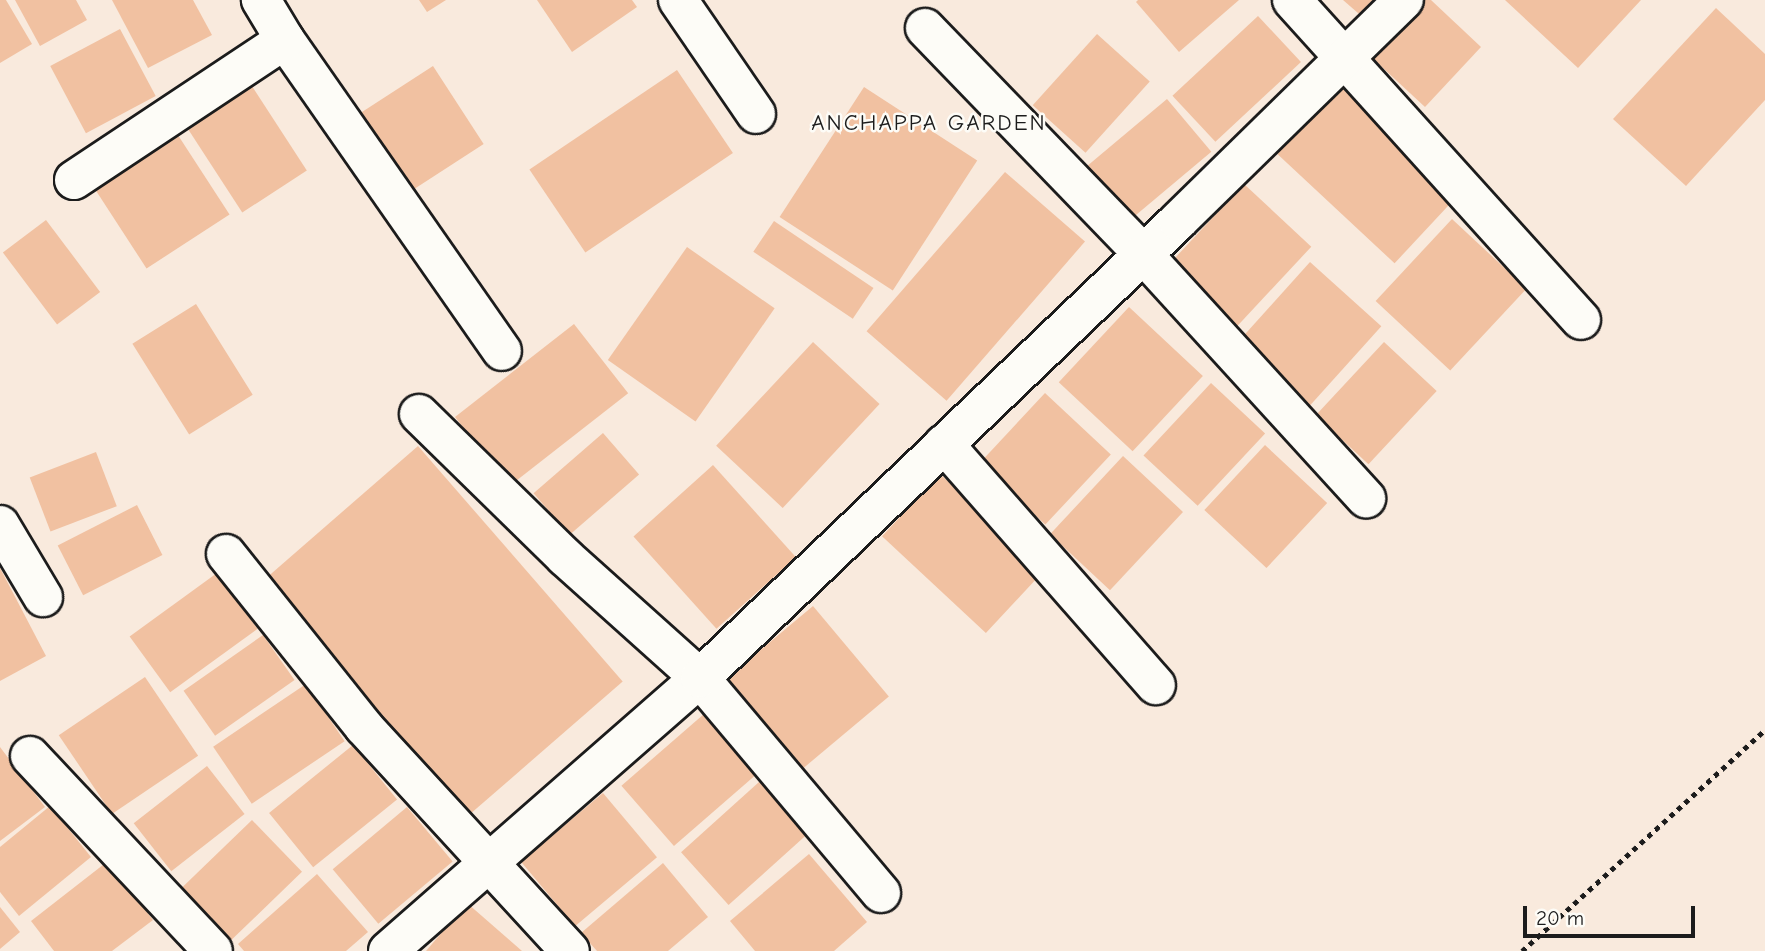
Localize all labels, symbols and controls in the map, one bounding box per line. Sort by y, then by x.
district label: ANCHAPPA GARDEN [813,109,1045,137]
scale bar [1527,892,1698,936]
text: 20 m [1536,906,1584,930]

